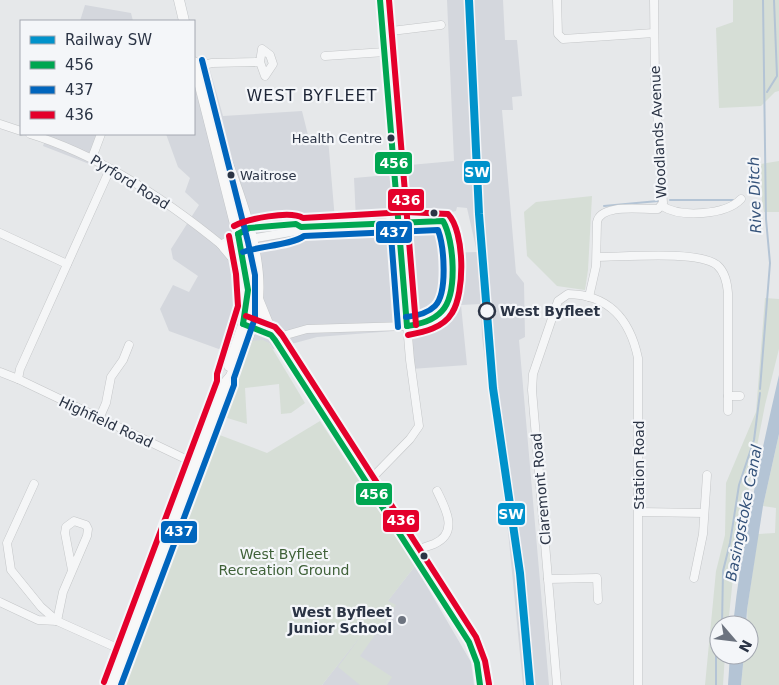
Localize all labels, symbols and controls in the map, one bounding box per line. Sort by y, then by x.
legend [20,20,195,135]
text: Railway SW [65,31,152,49]
text: 456 [65,56,94,74]
street label: Woodlands Avenue [647,65,669,199]
text: 437 [65,81,94,99]
district label: WEST BYFLEET [247,86,377,105]
text: 436 [65,106,94,124]
place label: Health Centre [292,131,382,146]
marker: Health Centre [386,133,396,143]
street label: Pyrford Road [88,151,172,213]
line badge: 456 [374,151,413,175]
text: 456 [379,155,409,171]
water label: Rive Ditch [745,156,765,234]
line badge: SW [463,160,491,184]
text: SW [464,164,490,180]
place label: Waitrose [240,168,296,183]
marker: Waitrose [226,170,236,180]
line badge: 436 [387,188,425,212]
text: 436 [391,192,421,208]
unlabelled marker [429,208,439,218]
line badge: 437 [375,220,413,244]
text: 437 [379,224,409,240]
marker: West Byfleet [478,302,496,320]
place label: West Byfleet [500,303,601,319]
street label: Highfield Road [56,393,156,451]
street label: Station Road [631,420,647,510]
street label: Claremont Road [528,432,554,546]
water label: Basingstoke Canal [722,442,766,583]
line badge: 456 [355,482,393,506]
text: 456 [359,486,389,502]
line badge: SW [497,502,526,526]
text: SW [498,506,524,522]
line badge: 436 [382,509,420,533]
text: 436 [386,512,416,528]
line badge: 437 [160,520,198,544]
text: 437 [164,523,194,539]
park label: West Byfleet Recreation Ground [219,546,349,578]
unlabelled marker [419,551,429,561]
place label: West Byfleet Junior School [287,604,392,636]
marker: West Byfleet Junior School [396,614,408,626]
north arrow [709,615,759,665]
text: N [736,637,755,655]

